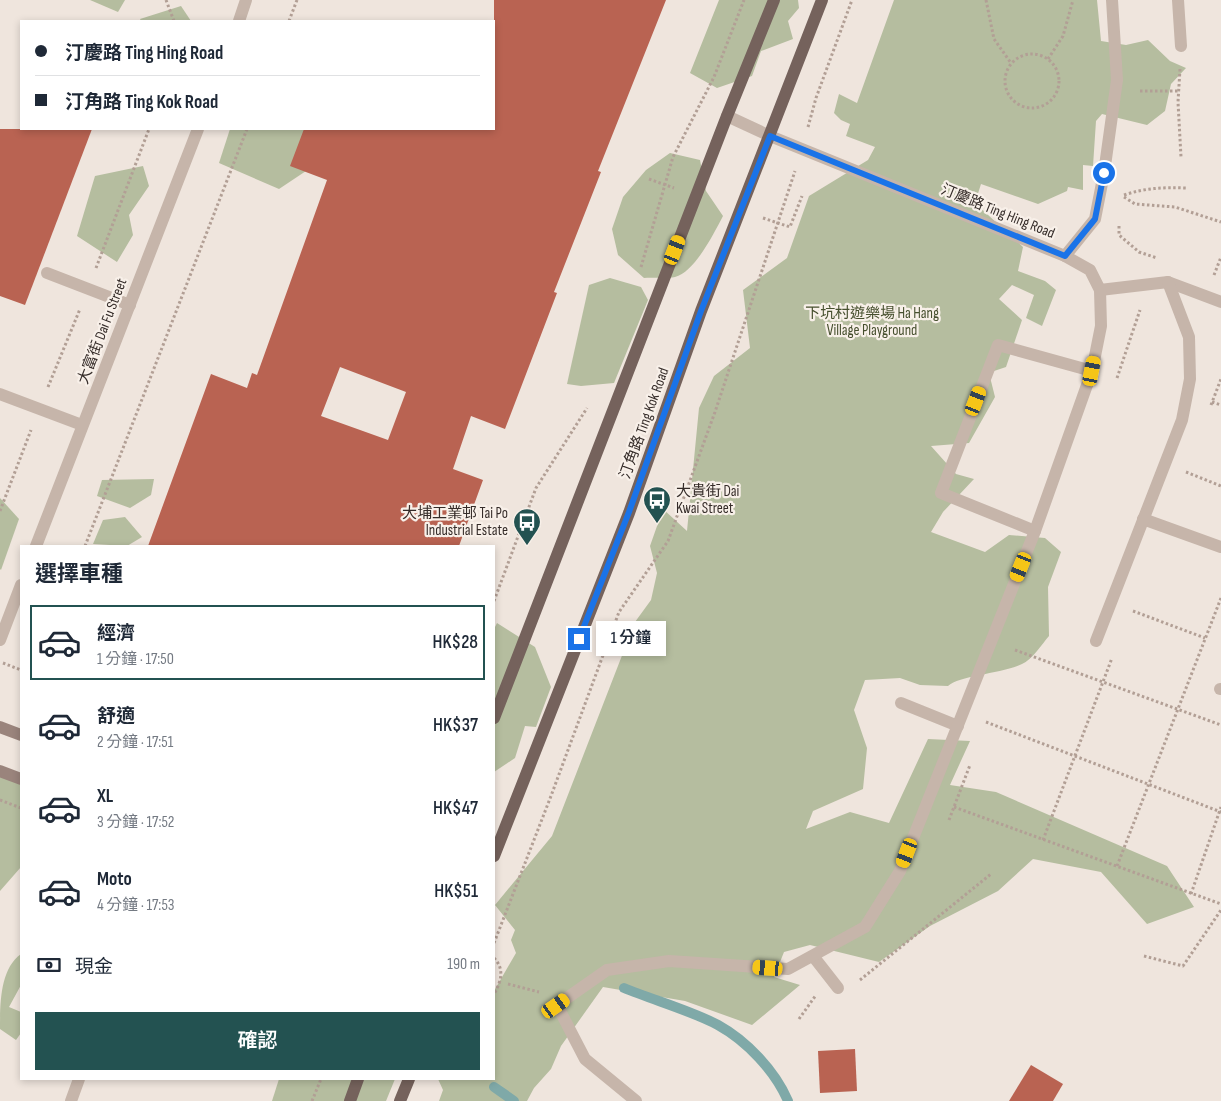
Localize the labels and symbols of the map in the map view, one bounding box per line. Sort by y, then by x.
route start [1093,162,1115,184]
street label: 汀慶路 Ting Hing Road [938,180,1058,243]
car [662,233,687,267]
street label: 大富街 Dai Fu Street [74,275,131,387]
park label: 下坑村遊樂場 Ha Hang Village Playground [805,304,939,340]
car [1081,355,1102,387]
street label: 汀角路 Ting Kok Road [616,365,673,481]
car [963,384,988,418]
place label: 大貴街 Dai Kwai Street [676,482,739,518]
bus stop icon: 大貴街 Dai Kwai Street [642,485,672,524]
place label: 大埔工業邨 Tai Po Industrial Estate [402,504,508,540]
bus stop icon: 大埔工業邨 Tai Po Industrial Estate [512,507,542,546]
car [1008,550,1033,584]
callout: 1 分鐘 [596,622,666,656]
route end [568,628,590,650]
car [894,836,919,870]
car [752,959,783,977]
car [539,991,572,1021]

